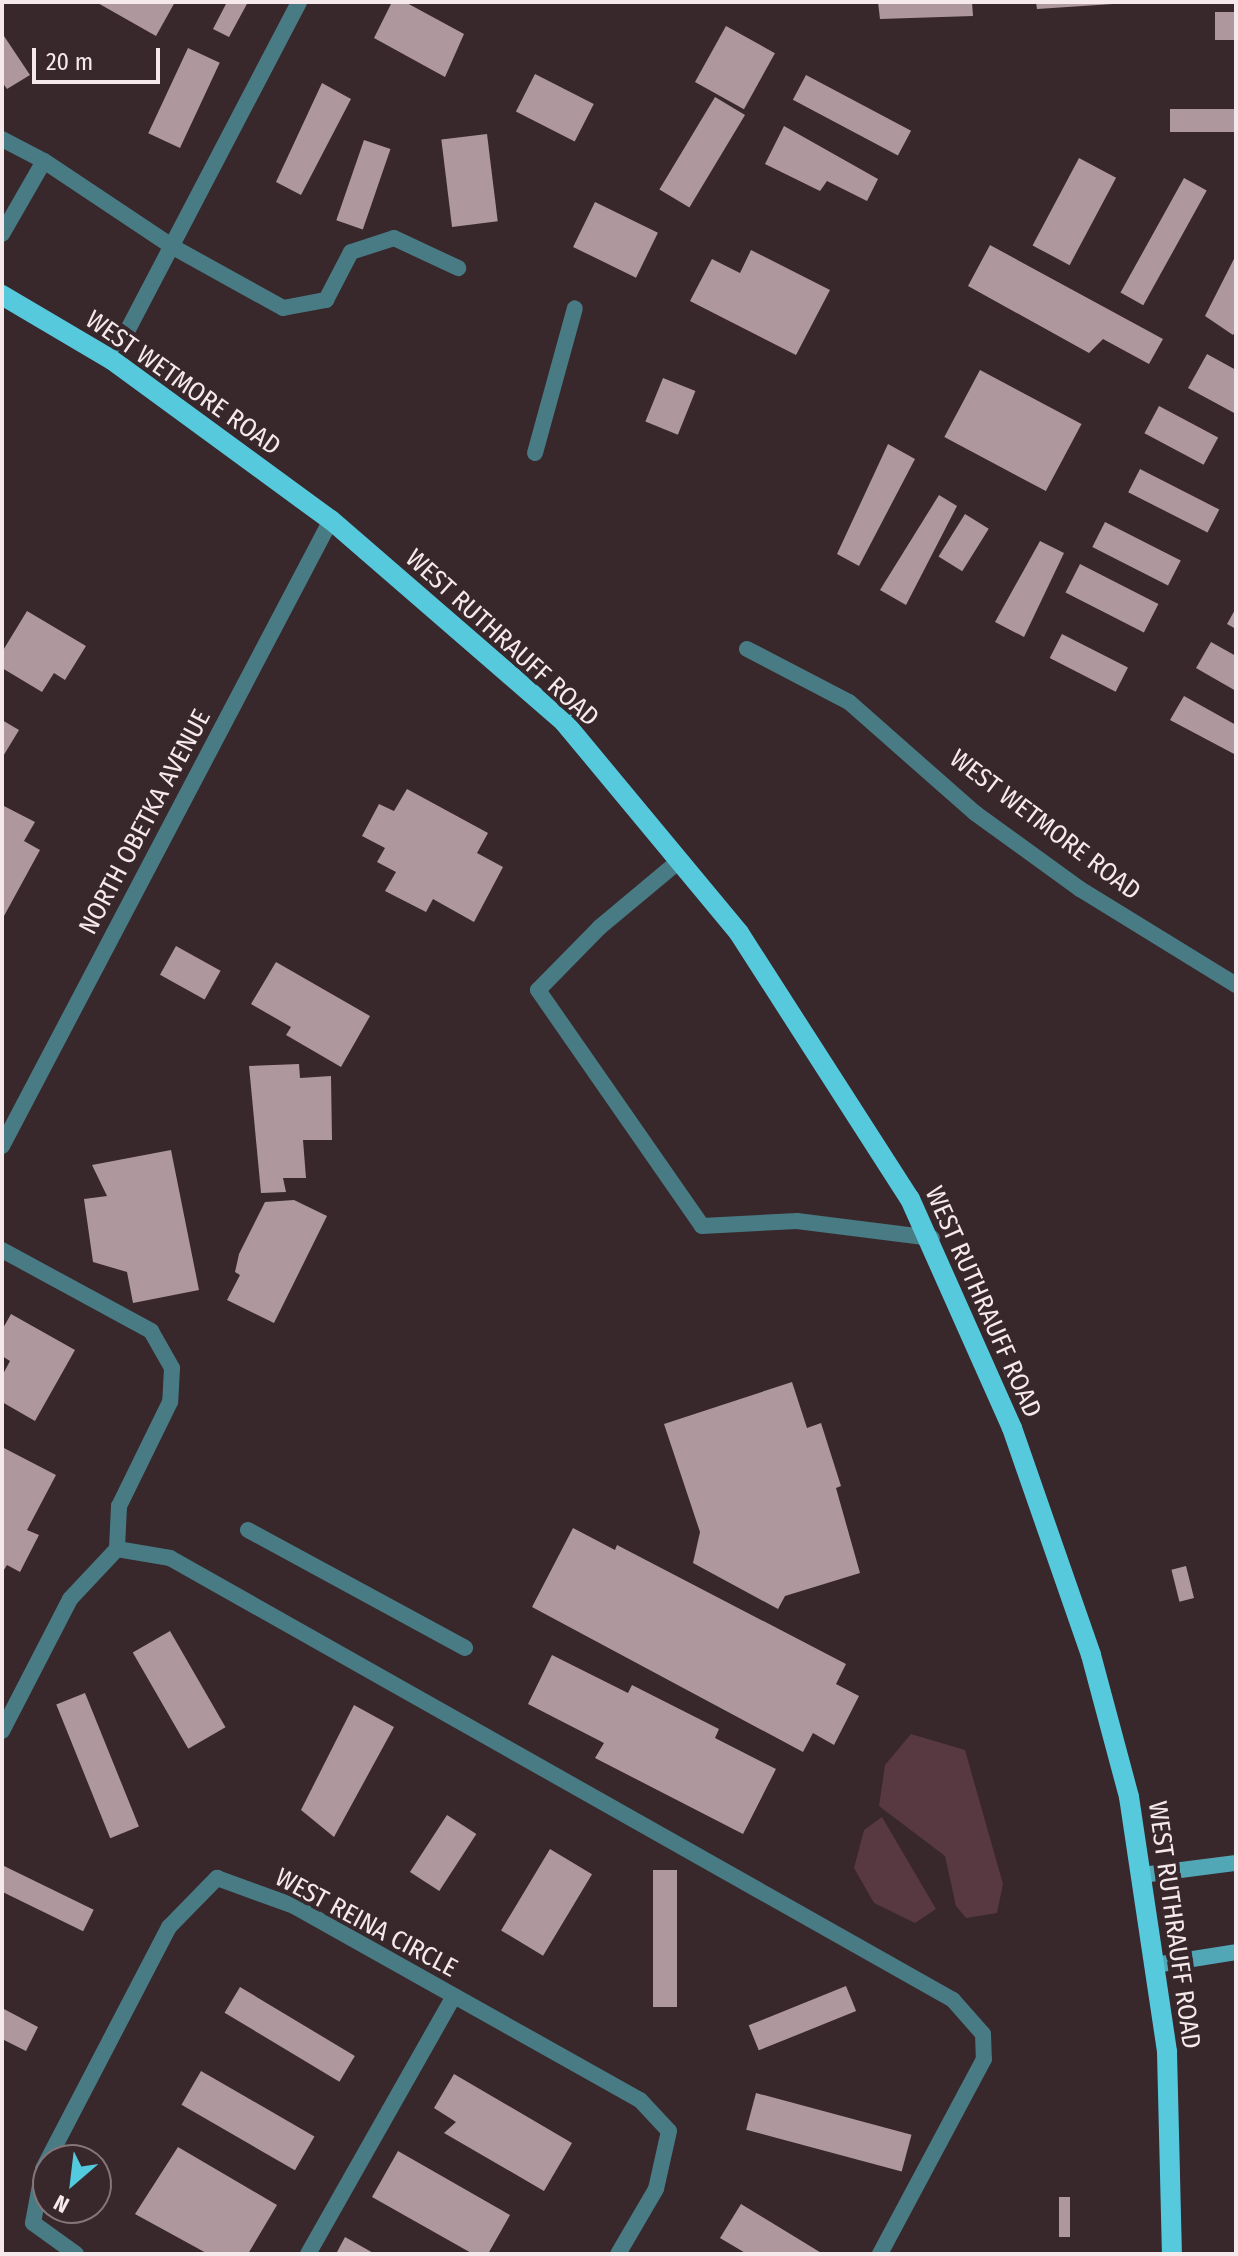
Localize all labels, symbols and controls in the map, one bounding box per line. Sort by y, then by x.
scale bar [36,32,164,82]
text: 20 m [46,48,93,76]
street label: WEST WETMORE ROAD [79,304,287,462]
street label: WEST RUTHRAUFF ROAD [399,543,605,733]
street label: NORTH OBETKA AVENUE [73,704,217,940]
street label: WEST WETMORE ROAD [943,743,1147,907]
street label: WEST RUTHRAUFF ROAD [918,1182,1048,1422]
street label: WEST RUTHRAUFF ROAD [1141,1799,1207,2051]
street label: WEST REINA CIRCLE [270,1862,462,1984]
north arrow [32,2144,112,2224]
text: N [49,2189,74,2219]

